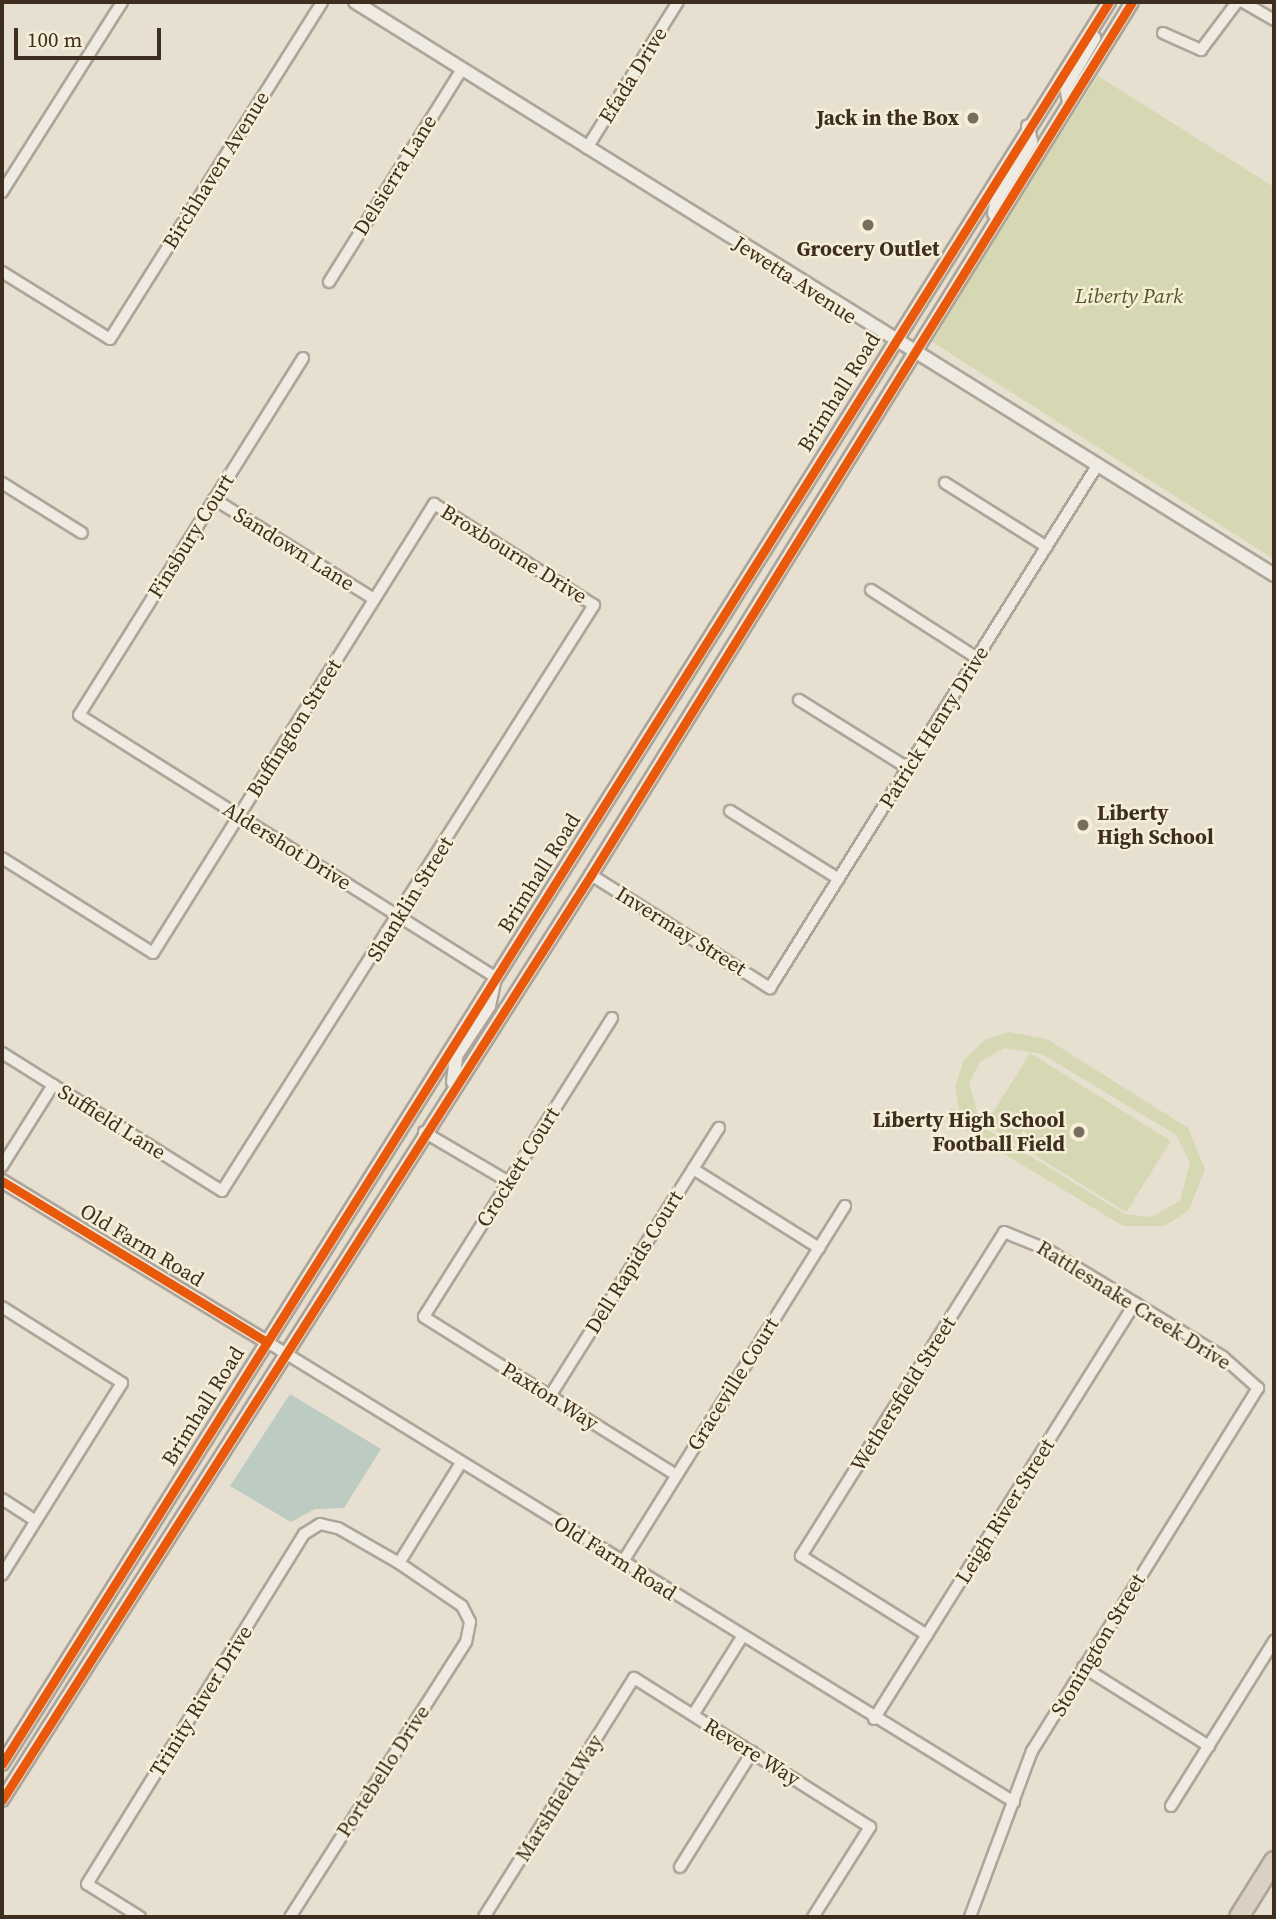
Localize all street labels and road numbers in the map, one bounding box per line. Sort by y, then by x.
street label: Efada Drive [594,22,672,128]
street label: Birchhaven Avenue [157,87,275,253]
street label: Delsierra Lane [348,110,442,240]
street label: Jewetta Avenue [728,231,862,329]
street label: Brimhall Road [792,328,886,456]
street label: Finsbury Court [143,469,239,603]
street label: Broxbourne Drive [436,499,592,609]
street label: Sandown Lane [229,502,359,596]
street label: Patrick Henry Drive [874,641,994,813]
street label: Buffington Street [241,654,347,802]
street label: Aldershot Drive [218,796,356,896]
street label: Brimhall Road [492,809,586,937]
street label: Shanklin Street [362,832,458,966]
street label: Invermay Street [611,881,751,981]
street label: Suffield Lane [54,1079,170,1165]
street label: Crockett Court [471,1102,565,1232]
street label: Dell Rapids Court [580,1186,688,1338]
street label: Old Farm Road [75,1198,209,1292]
street label: Rattlesnake Creek Drive [1032,1235,1236,1375]
street label: Wethersfield Street [845,1312,961,1476]
street label: Graceville Court [682,1313,784,1455]
street label: Brimhall Road [156,1342,250,1470]
street label: Paxton Way [497,1356,603,1436]
street label: Leigh River Street [950,1434,1060,1588]
street label: Old Farm Road [549,1510,681,1606]
street label: Stonington Street [1046,1569,1150,1721]
street label: Trinity River Drive [144,1621,258,1781]
street label: Portebello Drive [331,1700,435,1842]
street label: Revere Way [699,1712,805,1792]
street label: Marshfield Way [510,1730,608,1866]

